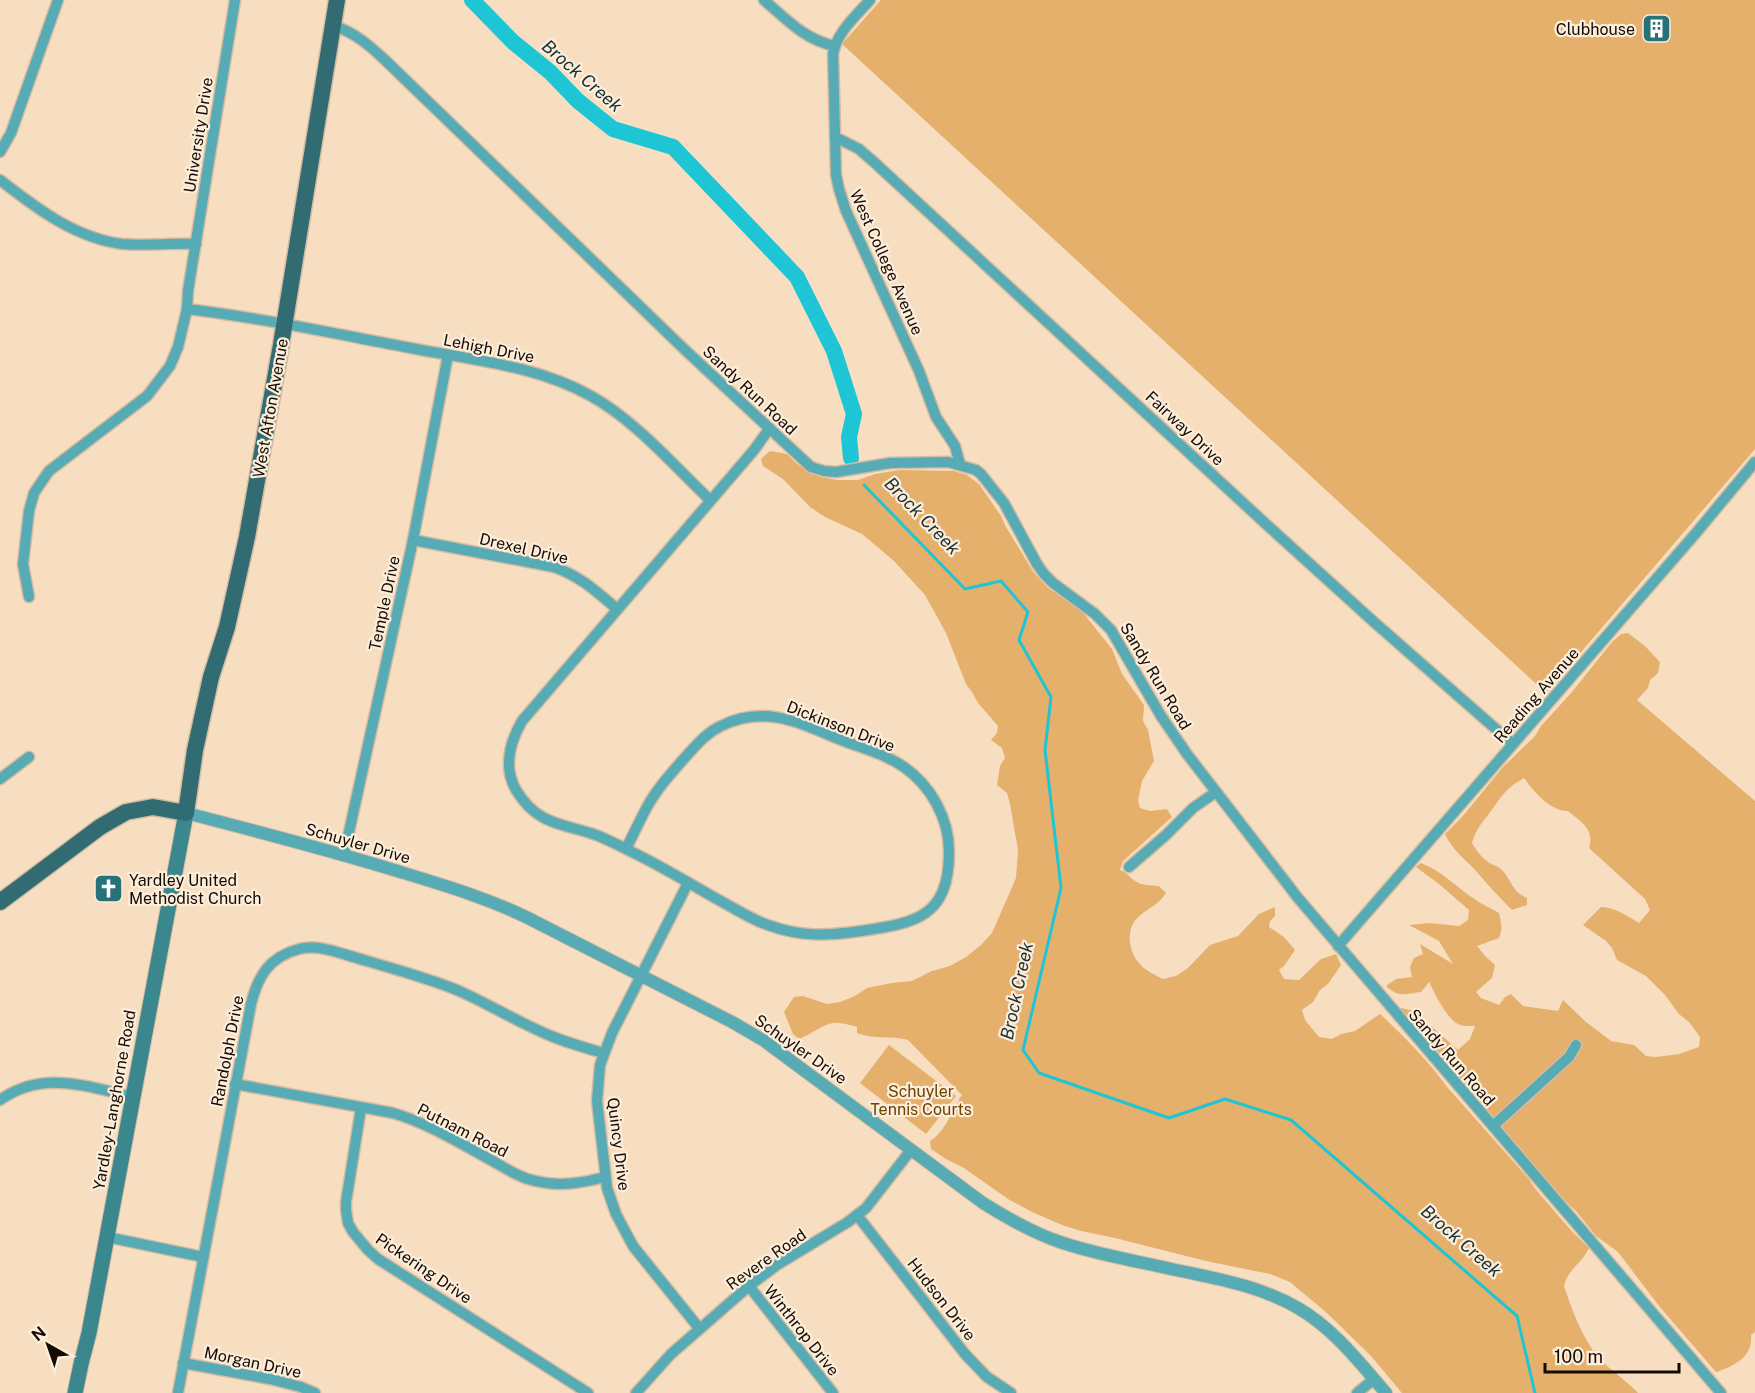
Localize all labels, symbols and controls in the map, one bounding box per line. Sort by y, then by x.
building icon: Clubhouse [1640,13,1672,45]
place label: Clubhouse [1556,20,1635,39]
water label: Brock Creek [538,35,627,116]
street label: University Drive [180,76,217,194]
street label: West College Avenue [846,187,927,338]
street label: Lehigh Drive [442,330,536,367]
street label: West Afton Avenue [249,337,292,479]
street label: Sandy Run Road [699,342,801,439]
street label: Fairway Drive [1142,387,1228,470]
water label: Brock Creek [880,473,965,559]
street label: Drexel Drive [478,529,570,568]
street label: Temple Drive [365,554,404,652]
street label: Sandy Run Road [1116,619,1195,733]
street label: Reading Avenue [1490,644,1583,747]
street label: Dickinson Drive [784,697,898,756]
street label: Schuyler Drive [303,819,413,868]
place label: Yardley United Methodist Church [129,871,261,908]
church icon: Yardley United Methodist Church [92,873,124,905]
water label: Brock Creek [996,940,1037,1042]
street label: Randolph Drive [207,994,248,1108]
street label: Sandy Run Road [1405,1005,1499,1110]
street label: Yardley-Langhorne Road [89,1008,140,1192]
street label: Schuyler Drive [751,1011,851,1088]
park label: Schuyler Tennis Courts [870,1082,972,1119]
street label: Quincy Drive [603,1096,634,1192]
street label: Putnam Road [414,1099,511,1161]
water label: Brock Creek [1417,1200,1506,1281]
street label: Revere Road [723,1225,810,1294]
street label: Pickering Drive [372,1229,475,1308]
street label: Hudson Drive [903,1254,980,1344]
street label: Winthrop Drive [760,1281,843,1380]
north arrow [18,1315,78,1375]
text: N [28,1323,50,1345]
scale bar [1545,1336,1678,1374]
street label: Morgan Drive [202,1343,303,1382]
text: 100 m [1554,1346,1603,1367]

